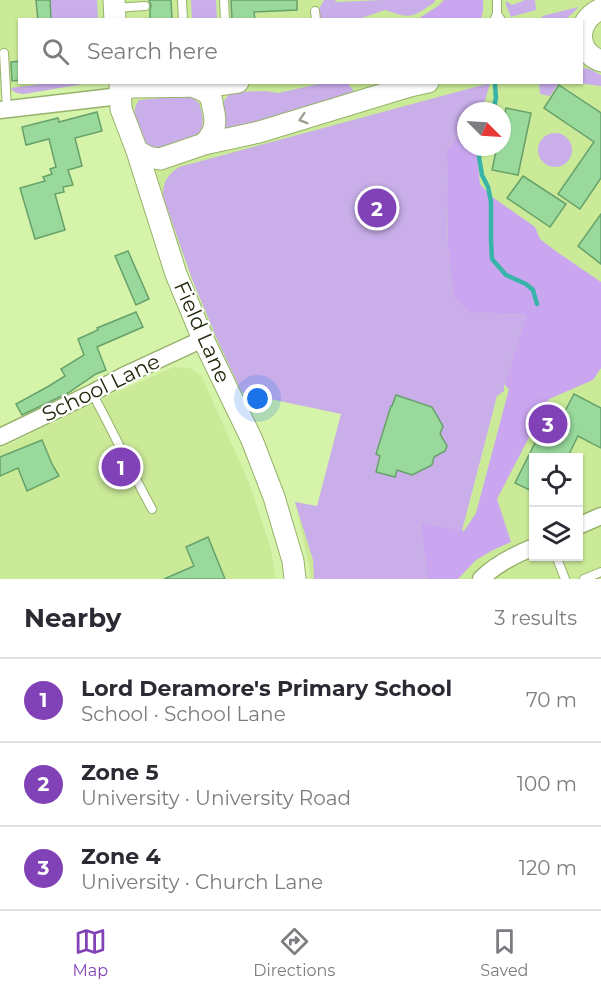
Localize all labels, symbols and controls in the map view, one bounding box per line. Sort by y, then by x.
search box [18,18,583,84]
icon: search [39,35,72,68]
text: Search here [87,38,218,65]
north arrow [457,102,511,156]
one-way arrow [298,112,309,124]
pin: 2 [358,186,397,230]
street label: Field Lane [169,277,236,387]
street label: School Lane [38,348,164,427]
your location [243,384,272,413]
pin: 3 [528,402,568,446]
pin: 1 [102,444,140,490]
map controls [529,453,583,561]
button: locate [529,453,583,507]
button: layers [529,507,583,561]
text: Nearby [24,602,121,634]
text: 3 results [494,606,577,630]
text: Lord Deramore's Primary School [81,675,452,702]
text: 1 [40,688,47,712]
text: 70 m [526,688,577,712]
text: School · School Lane [81,702,286,726]
text: Zone 5 [81,759,159,786]
text: 2 [38,772,49,796]
text: 100 m [517,772,577,796]
text: University · University Road [81,786,351,810]
text: Zone 4 [81,843,161,870]
text: 3 [38,856,49,880]
text: 120 m [519,856,577,880]
text: University · Church Lane [81,870,323,894]
tab: Map [73,925,108,980]
tab: Directions [253,925,335,980]
tab: Saved [480,925,528,980]

